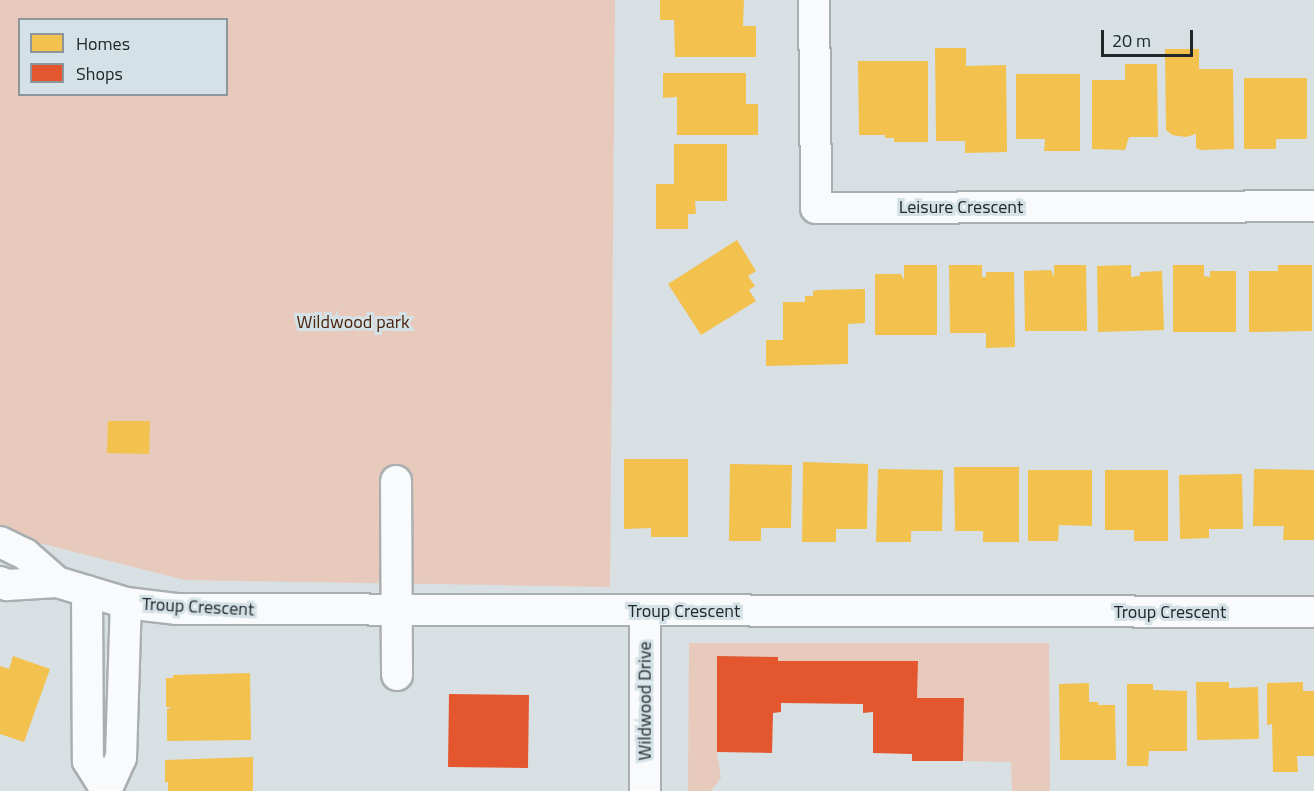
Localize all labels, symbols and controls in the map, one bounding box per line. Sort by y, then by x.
legend [18,18,228,96]
scale bar [1104,18,1196,56]
text: 20 m [1112,27,1151,54]
text: Homes [76,30,130,57]
text: Shops [76,60,123,87]
street label: Leisure Crescent [899,196,1023,218]
park label: Wildwood park [296,311,410,333]
street label: Troup Crescent [141,593,255,621]
street label: Troup Crescent [628,600,740,622]
street label: Troup Crescent [1114,601,1226,623]
street label: Wildwood Drive [634,641,656,761]

